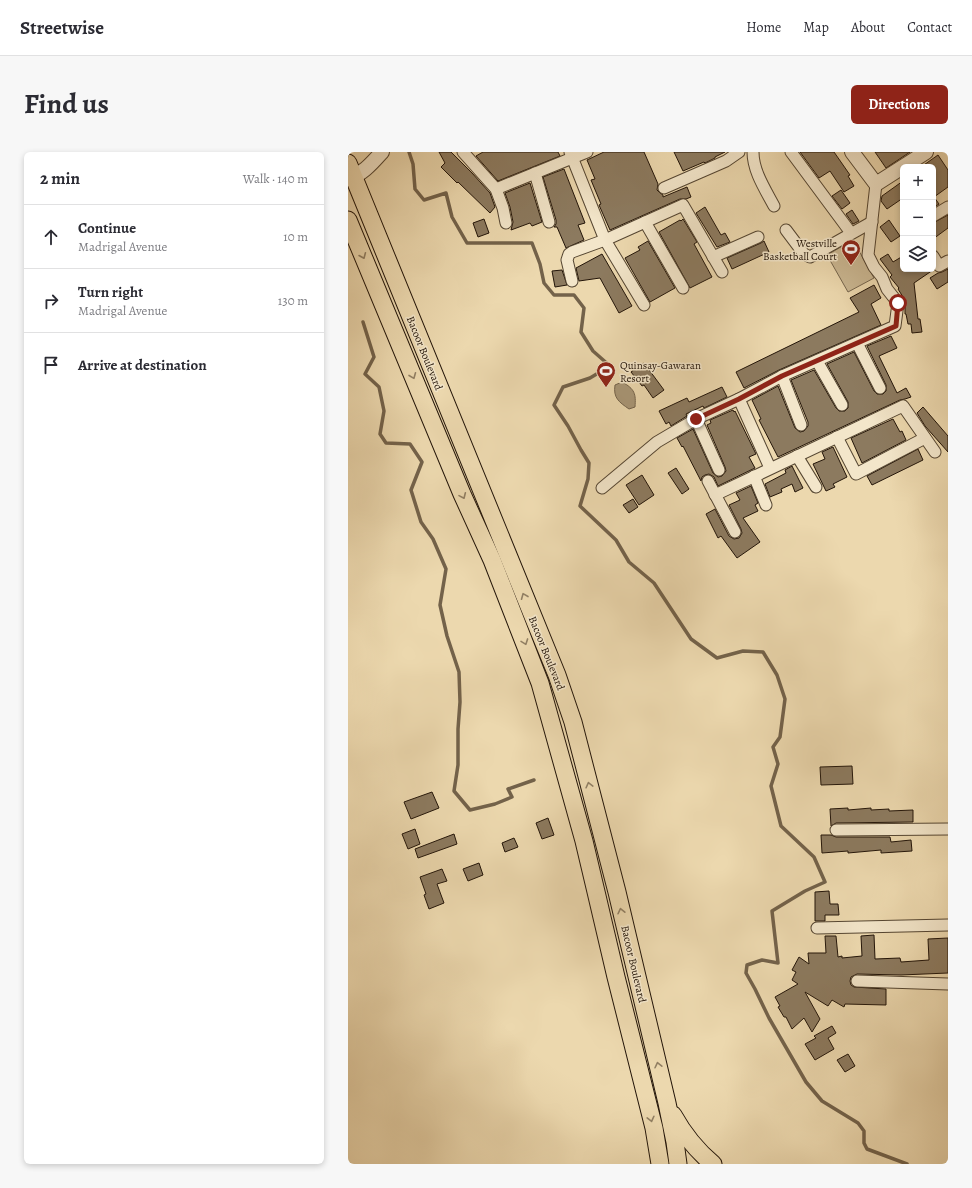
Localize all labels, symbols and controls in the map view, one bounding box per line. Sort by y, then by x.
text: Streetwise [20,15,104,41]
text: Home [746,18,781,37]
text: Map [803,18,829,37]
text: About [851,18,885,37]
text: Contact [907,18,952,37]
text: Find us [24,85,109,123]
button: Directions [851,85,948,124]
map controls [900,164,936,272]
button: + [900,164,936,200]
text: 2 min [40,167,80,190]
text: Walk · 140 m [243,170,308,187]
button: − [900,200,936,236]
text: Continue [78,218,136,238]
icon: ahead [40,226,62,248]
text: 10 m [283,228,308,245]
place label: Westville Basketball Court [763,236,837,264]
button: layers [900,236,936,272]
text: Madrigal Avenue [78,238,167,255]
sports icon: Westville Basketball Court [840,238,862,266]
one-way arrow [358,252,366,260]
text: Turn right [78,282,143,302]
icon: right [40,290,62,312]
text: 130 m [278,292,308,309]
route start [889,294,907,312]
text: Madrigal Avenue [78,302,167,319]
street label: Bacoor Boulevard [403,314,446,393]
icon: arrive [40,354,62,376]
text: Arrive at destination [78,355,207,375]
place label: Quinsay-Gawaran Resort [620,358,701,386]
sports icon: Quinsay-Gawaran Resort [595,360,617,388]
one-way arrow [409,373,417,380]
route end [687,410,705,428]
one-way arrow [459,493,467,500]
one-way arrow [521,593,529,600]
street label: Bacoor Boulevard [525,614,568,693]
one-way arrow [520,638,528,645]
one-way arrow [585,782,594,789]
one-way arrow [617,908,626,915]
street label: Bacoor Boulevard [617,924,650,1004]
one-way arrow [654,1062,662,1068]
one-way arrow [647,1115,655,1122]

